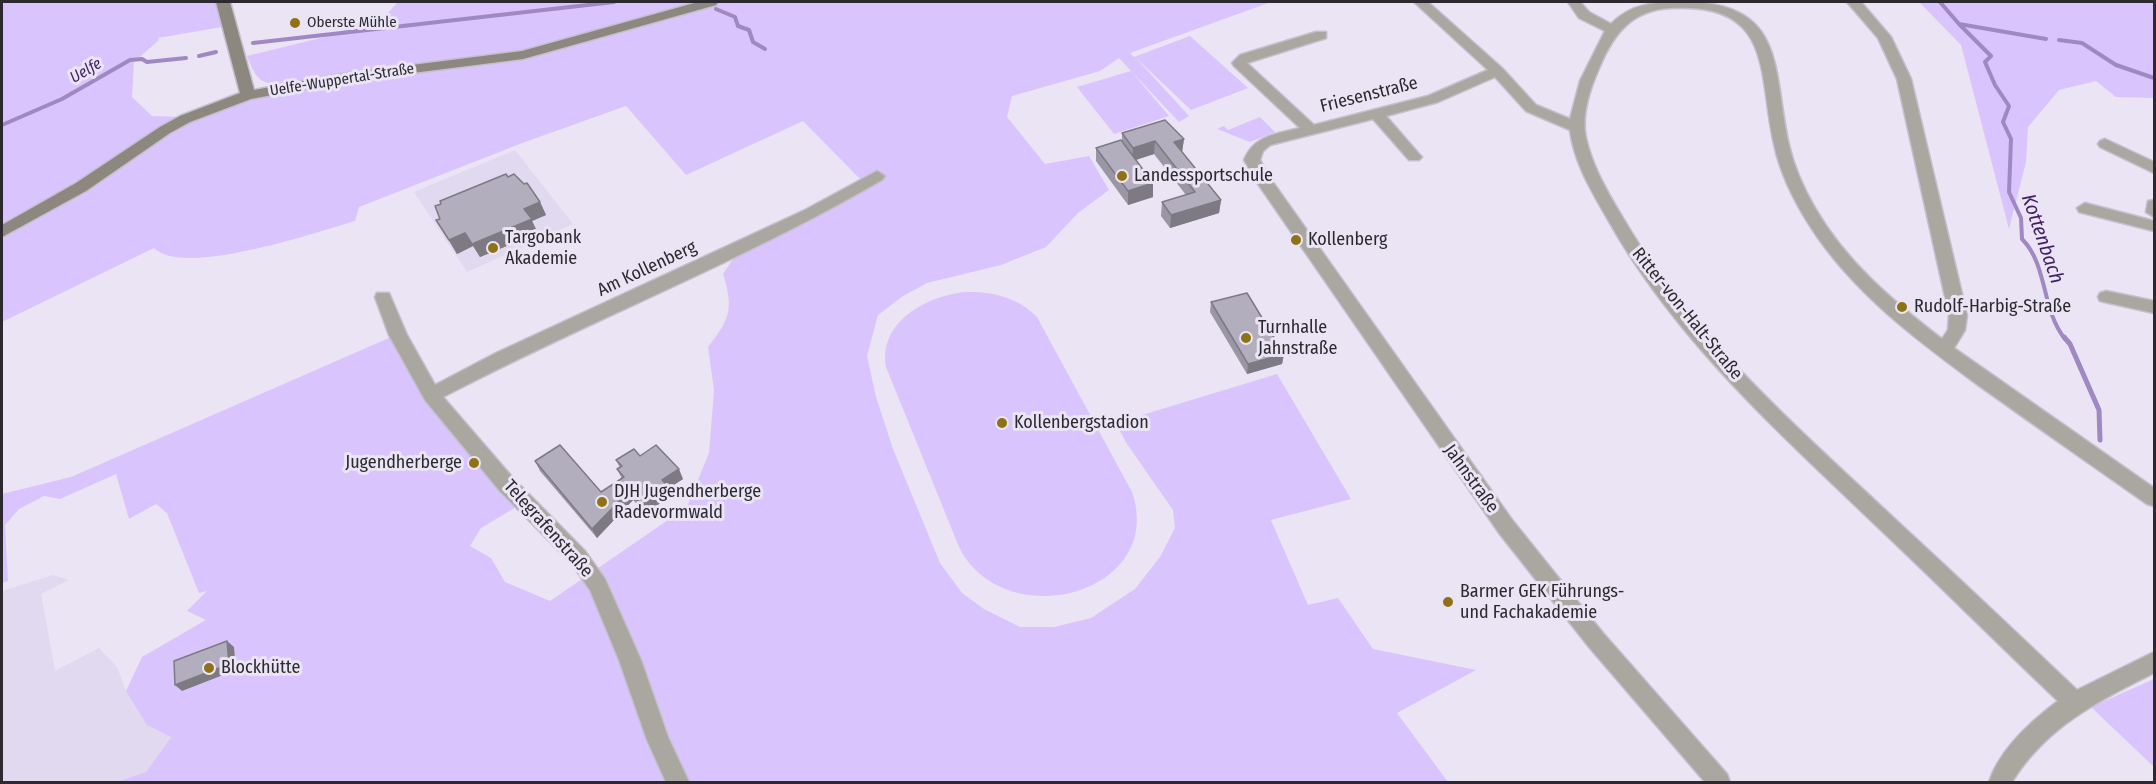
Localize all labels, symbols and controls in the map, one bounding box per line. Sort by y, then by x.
place label: Oberste Mühle [307,14,397,32]
marker: Oberste Mühle [288,16,302,30]
water label: Uelfe [67,54,105,88]
street label: Uelfe-Wuppertal-Straße [269,60,415,100]
street label: Friesenstraße [1318,72,1420,118]
place label: Landessportschule [1134,165,1273,187]
marker: Landessportschule [1115,169,1129,183]
water label: Kottenbach [2015,191,2069,287]
place label: Targobank Akademie [505,227,581,270]
place label: Kollenberg [1308,229,1387,251]
marker: Kollenberg [1289,233,1303,247]
street label: Am Kollenberg [594,237,700,301]
marker: Targobank Akademie [486,241,500,255]
street label: Ritter-von-Halt-Straße [1627,244,1747,384]
place label: Rudolf-Harbig-Straße [1914,296,2071,318]
marker: Rudolf-Harbig-Straße [1895,300,1909,314]
place label: Turnhalle Jahnstraße [1258,317,1337,360]
marker: Turnhalle Jahnstraße [1239,331,1253,345]
place label: Kollenbergstadion [1014,412,1149,434]
marker: Kollenbergstadion [995,416,1009,430]
street label: Jahnstraße [1439,441,1503,517]
place label: Jugendherberge [345,452,462,474]
marker: Jugendherberge [467,456,481,470]
street label: Telegrafenstraße [499,476,597,582]
place label: DJH Jugendherberge Radevormwald [614,481,761,524]
marker: DJH Jugendherberge Radevormwald [595,495,609,509]
place label: Barmer GEK Führungs- und Fachakademie [1460,581,1624,624]
marker: Barmer GEK Führungs- und Fachakademie [1441,595,1455,609]
place label: Blockhütte [221,657,300,679]
marker: Blockhütte [202,661,216,675]

